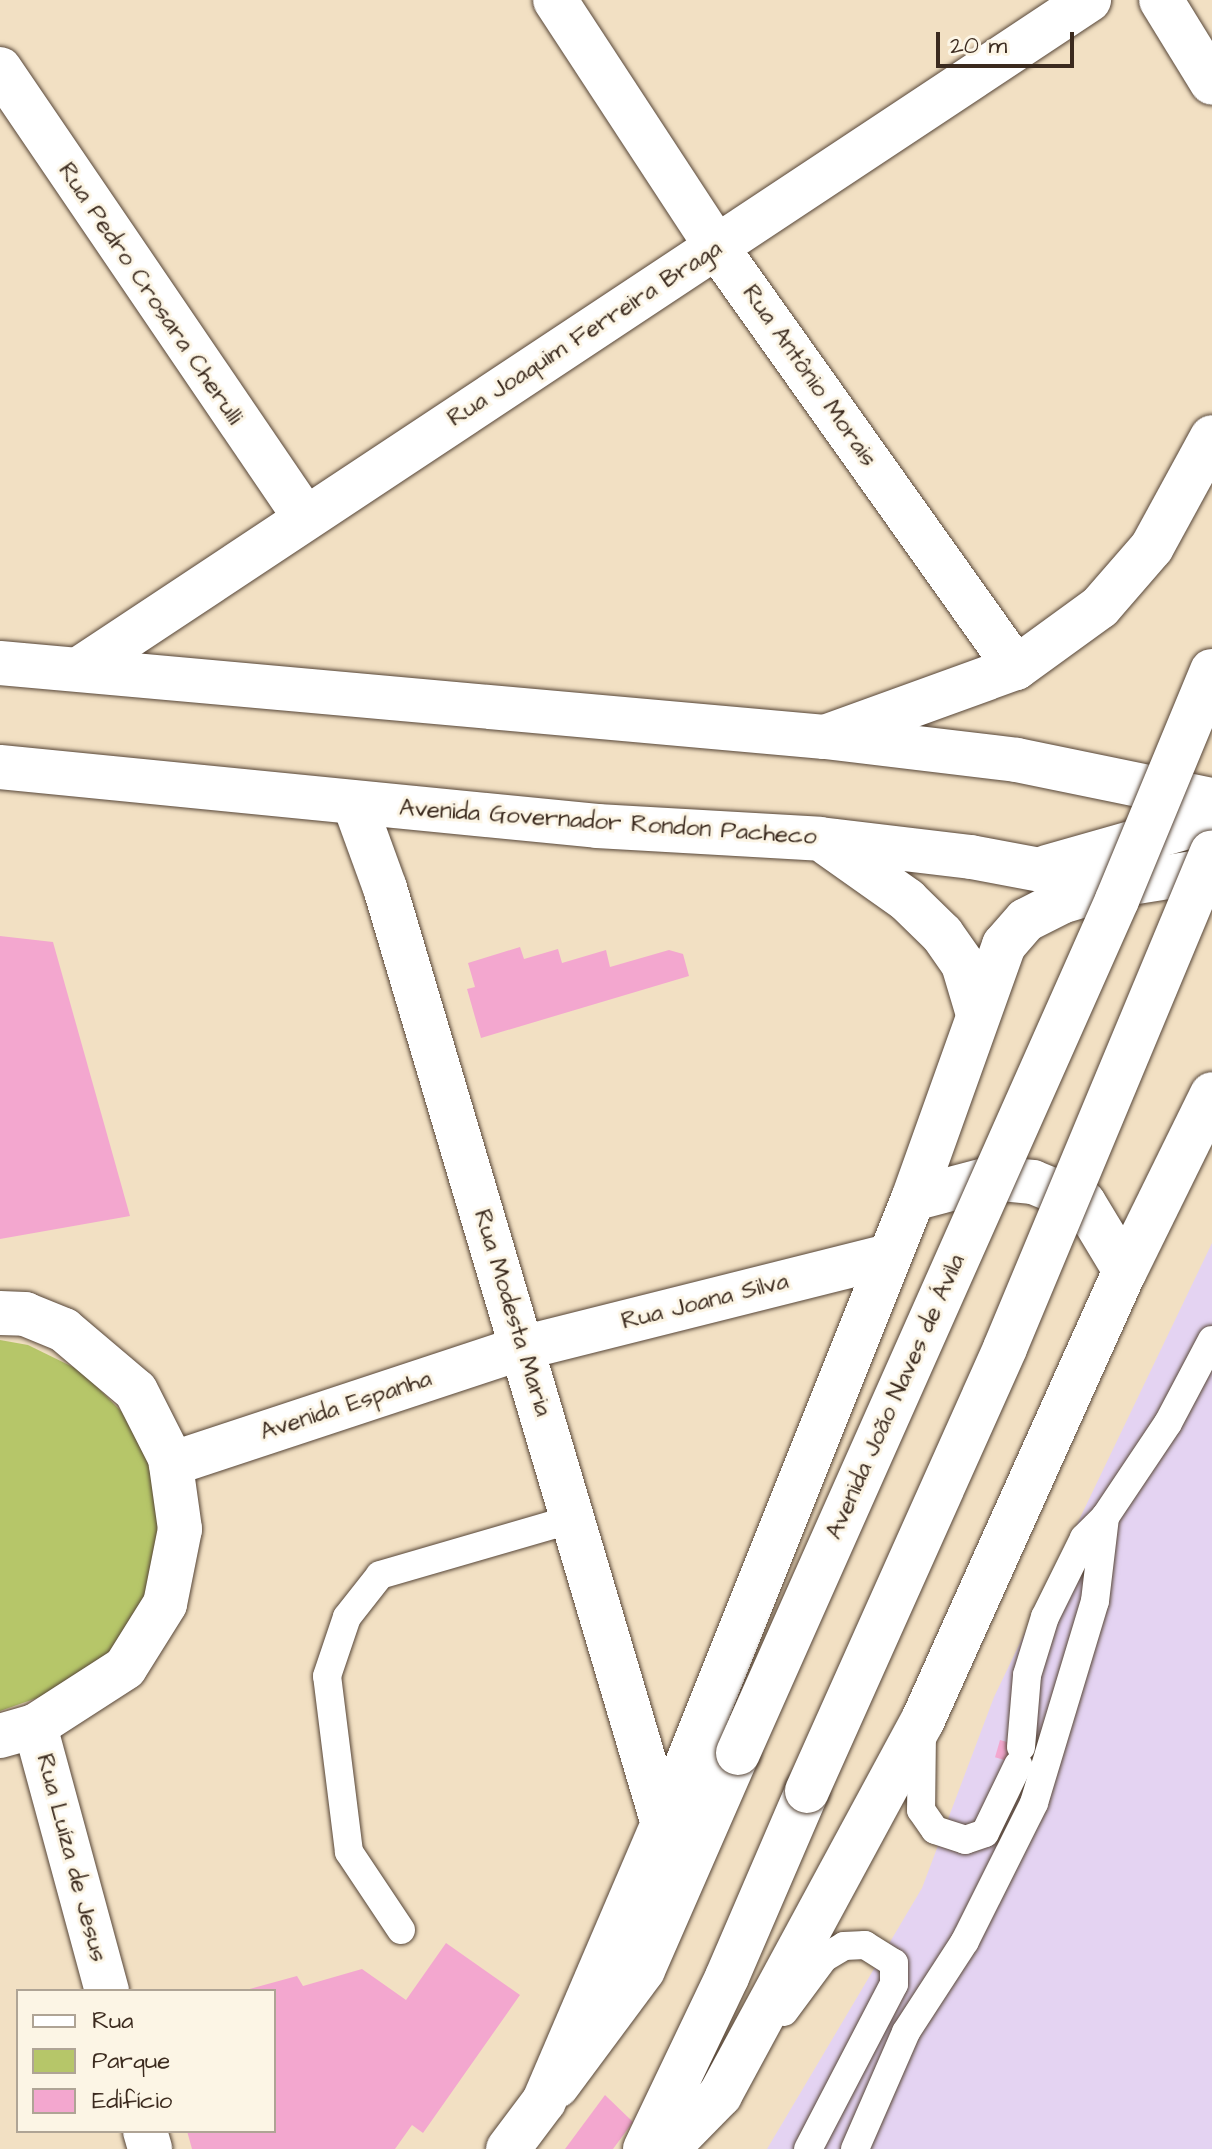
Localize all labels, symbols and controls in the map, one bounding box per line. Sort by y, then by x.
scale bar [940,16,1078,66]
text: 20 m [950,29,1007,63]
street label: Rua Pedro Crosara Cherulli [52,158,248,430]
street label: Rua Joaquim Ferreira Braga [443,235,727,433]
street label: Rua Antônio Morais [736,280,882,472]
street label: Avenida Governador Rondon Pacheco [398,794,818,852]
street label: Rua Modesta Maria [467,1206,557,1420]
street label: Avenida João Naves de Ávila [820,1250,972,1544]
street label: Rua Joana Silva [619,1267,791,1337]
street label: Avenida Espanha [257,1365,435,1447]
street label: Rua Luíza de Jesus [29,1751,113,1965]
legend [16,1989,276,2133]
text: Rua [92,2004,134,2038]
text: Parque [92,2044,170,2078]
text: Edifício [92,2084,172,2118]

